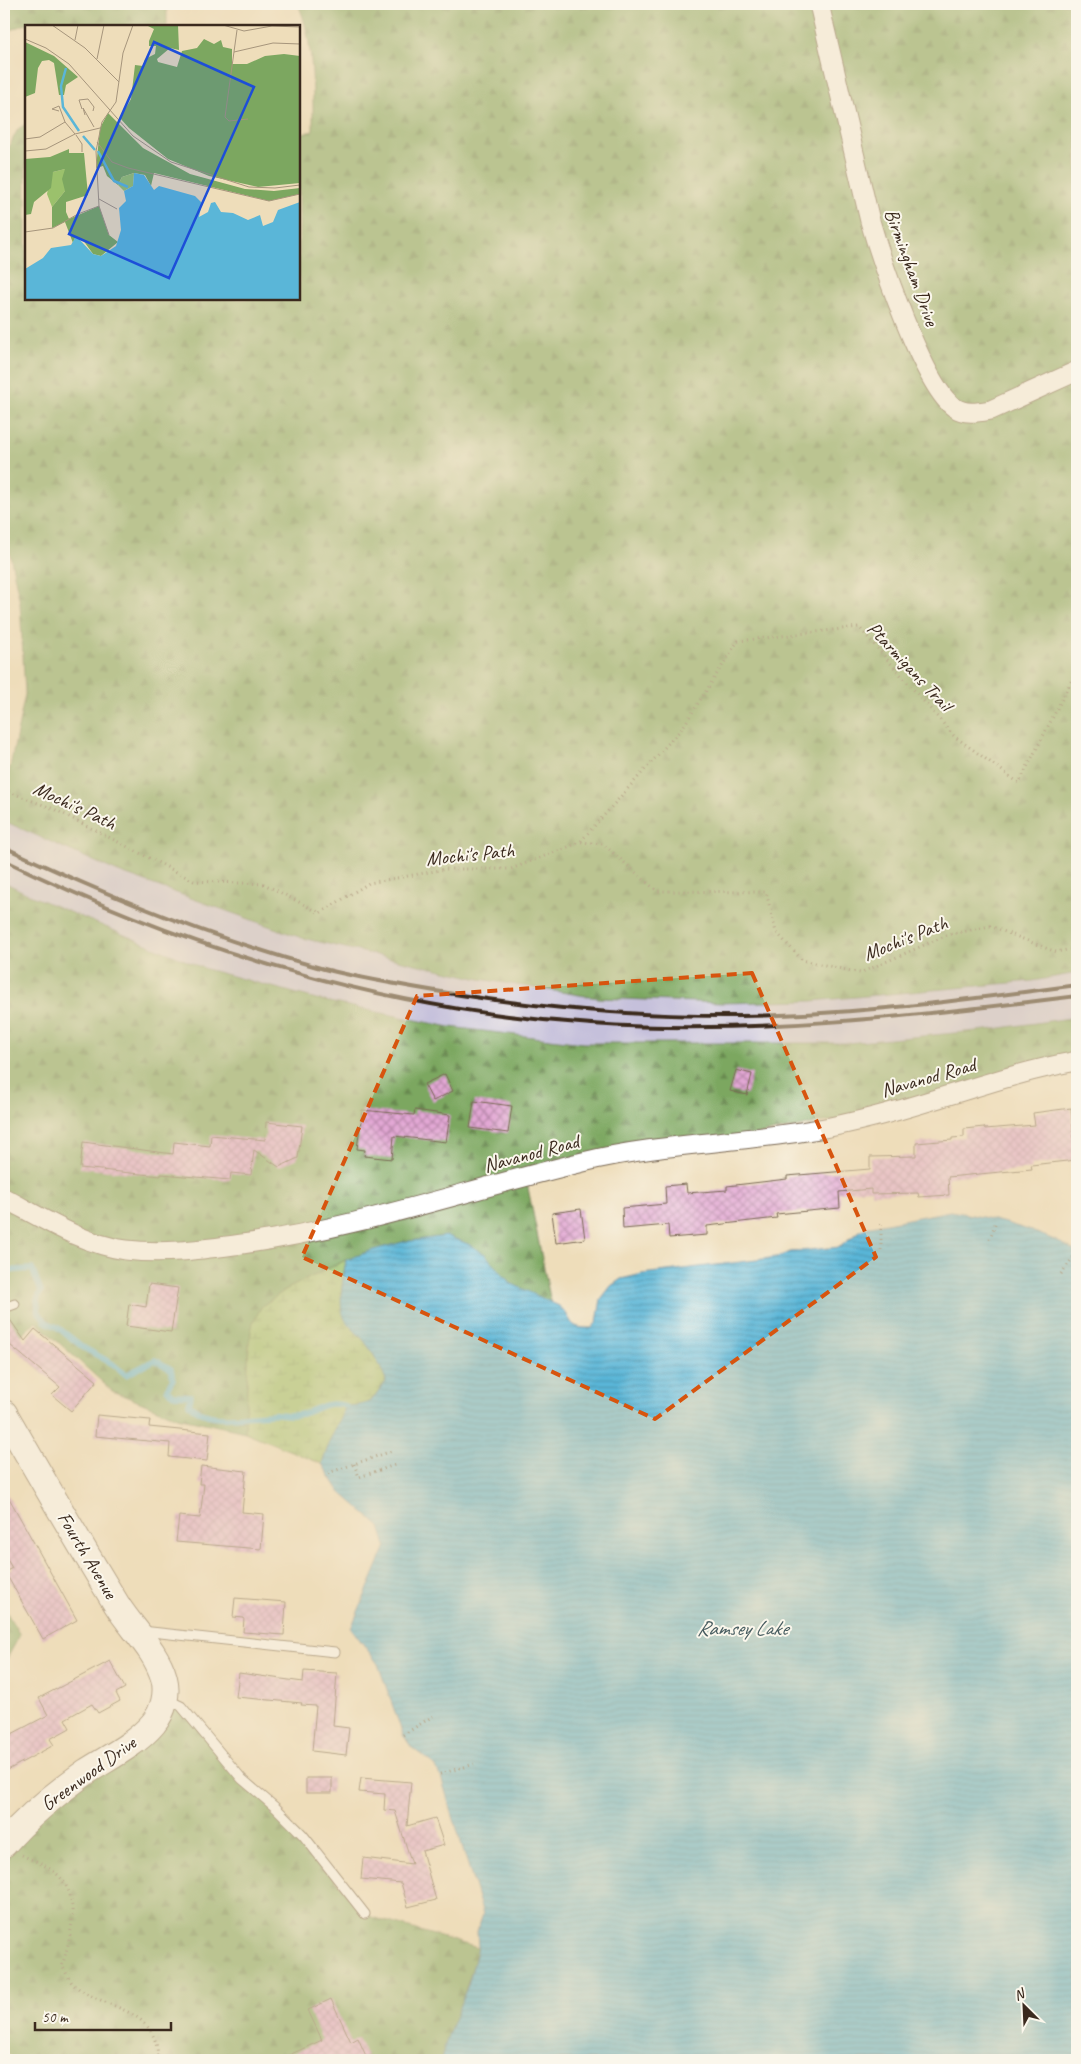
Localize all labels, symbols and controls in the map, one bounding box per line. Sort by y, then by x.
inset map [25,25,300,300]
street label: Birmingham Drive [879,205,945,331]
street label: Ptarmigans Trail [862,616,960,719]
street label: Mochi's Path [29,775,121,836]
street label: Mochi's Path [425,837,516,872]
street label: Mochi's Path [860,910,952,967]
street label: Navanod Road [878,1051,981,1103]
street label: Navanod Road [481,1128,584,1178]
street label: Fourth Avenue [52,1507,124,1604]
water label: Ramsey Lake [697,1615,790,1641]
street label: Greenwood Drive [36,1730,142,1816]
north arrow [998,1982,1048,2032]
text: N [1011,1984,1028,2004]
scale bar [35,1999,171,2031]
text: 50 m [42,2008,69,2027]

